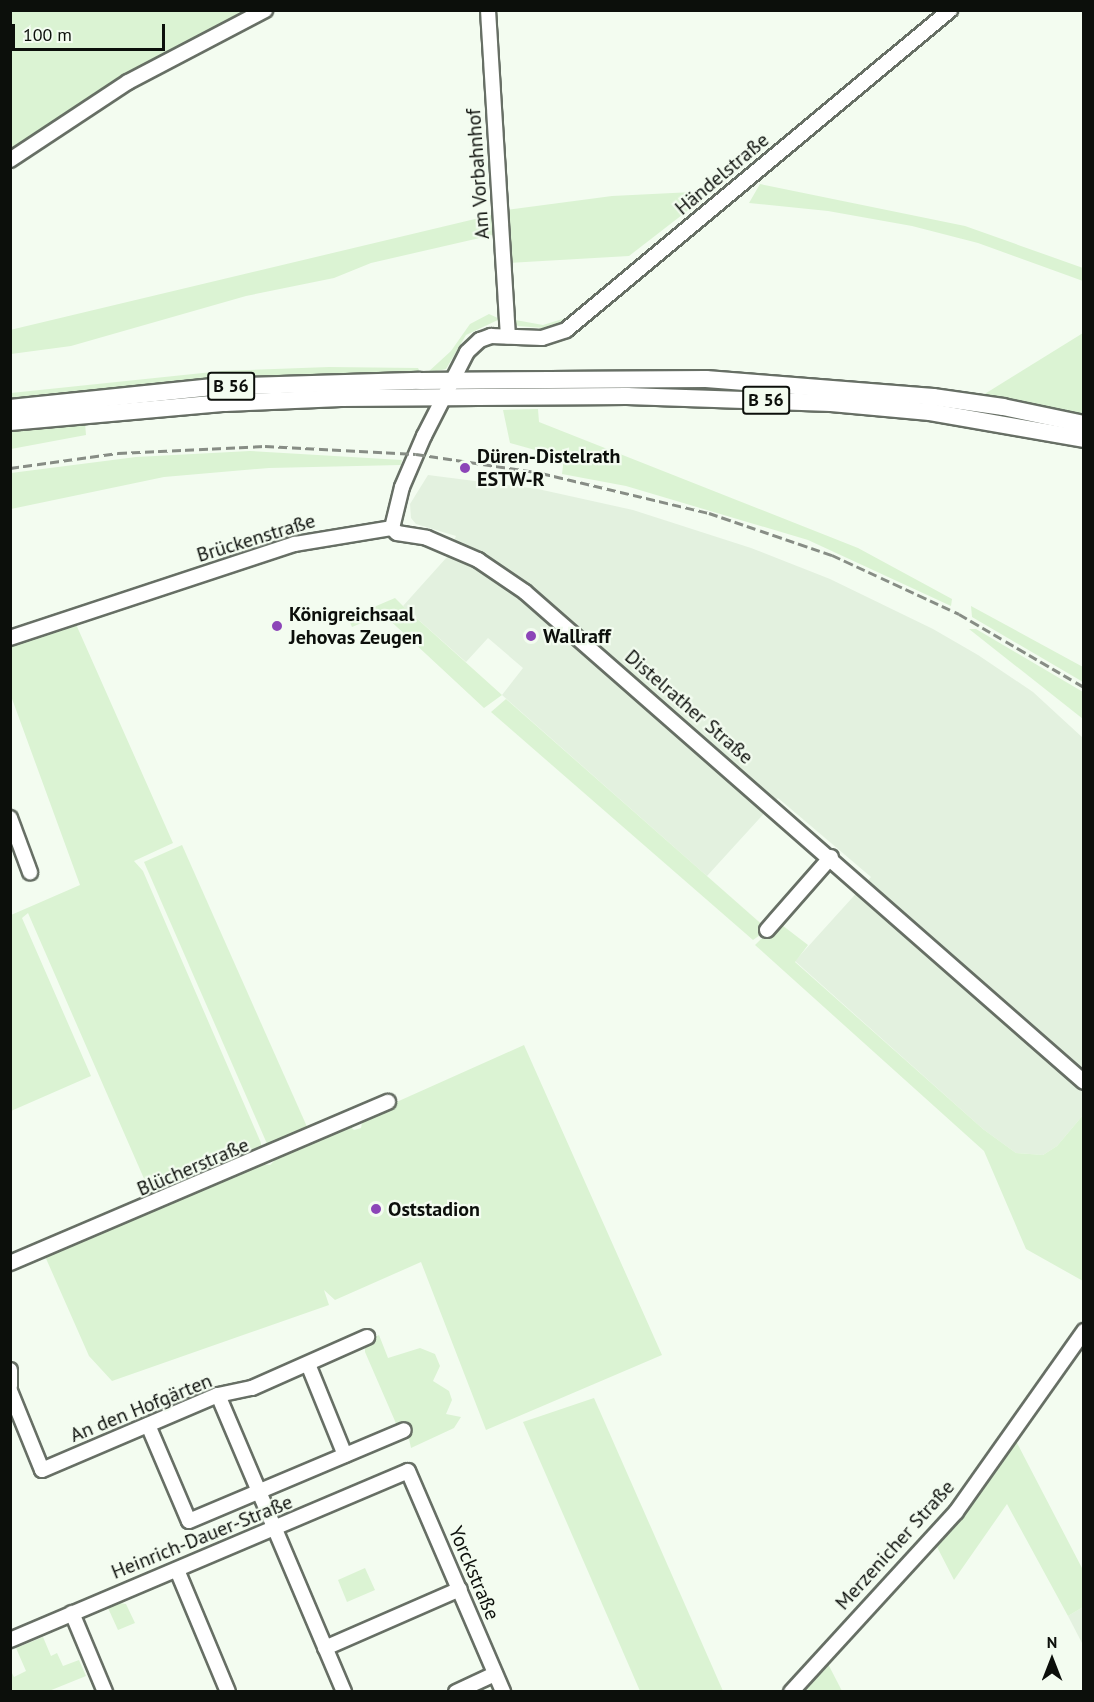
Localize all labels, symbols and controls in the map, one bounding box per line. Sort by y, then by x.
scale bar [15,12,168,50]
text: 100 m [23,23,72,46]
street label: Am Vorbahnhof [461,108,495,240]
street label: Händelstraße [670,128,774,220]
road number: B 56 [207,371,255,401]
road number: B 56 [742,385,790,415]
place label: Düren-Distelrath ESTW-R [477,444,620,491]
marker: Düren-Distelrath ESTW-R [458,461,472,475]
street label: Brückenstraße [194,509,318,567]
place label: Königreichsaal Jehovas Zeugen [289,602,423,649]
marker: Königreichsaal Jehovas Zeugen [270,619,284,633]
place label: Wallraff [543,624,611,648]
marker: Wallraff [524,629,538,643]
street label: Distelrather Straße [620,645,758,769]
street label: Blücherstraße [133,1133,253,1201]
place label: Oststadion [388,1197,480,1221]
marker: Oststadion [369,1202,383,1216]
street label: An den Hofgärten [67,1369,215,1447]
street label: Merzenicher Straße [830,1475,960,1615]
street label: Heinrich-Dauer-Straße [108,1490,296,1584]
street label: Yorckstraße [444,1523,504,1623]
north arrow [1022,1630,1082,1690]
text: N [1047,1632,1057,1652]

